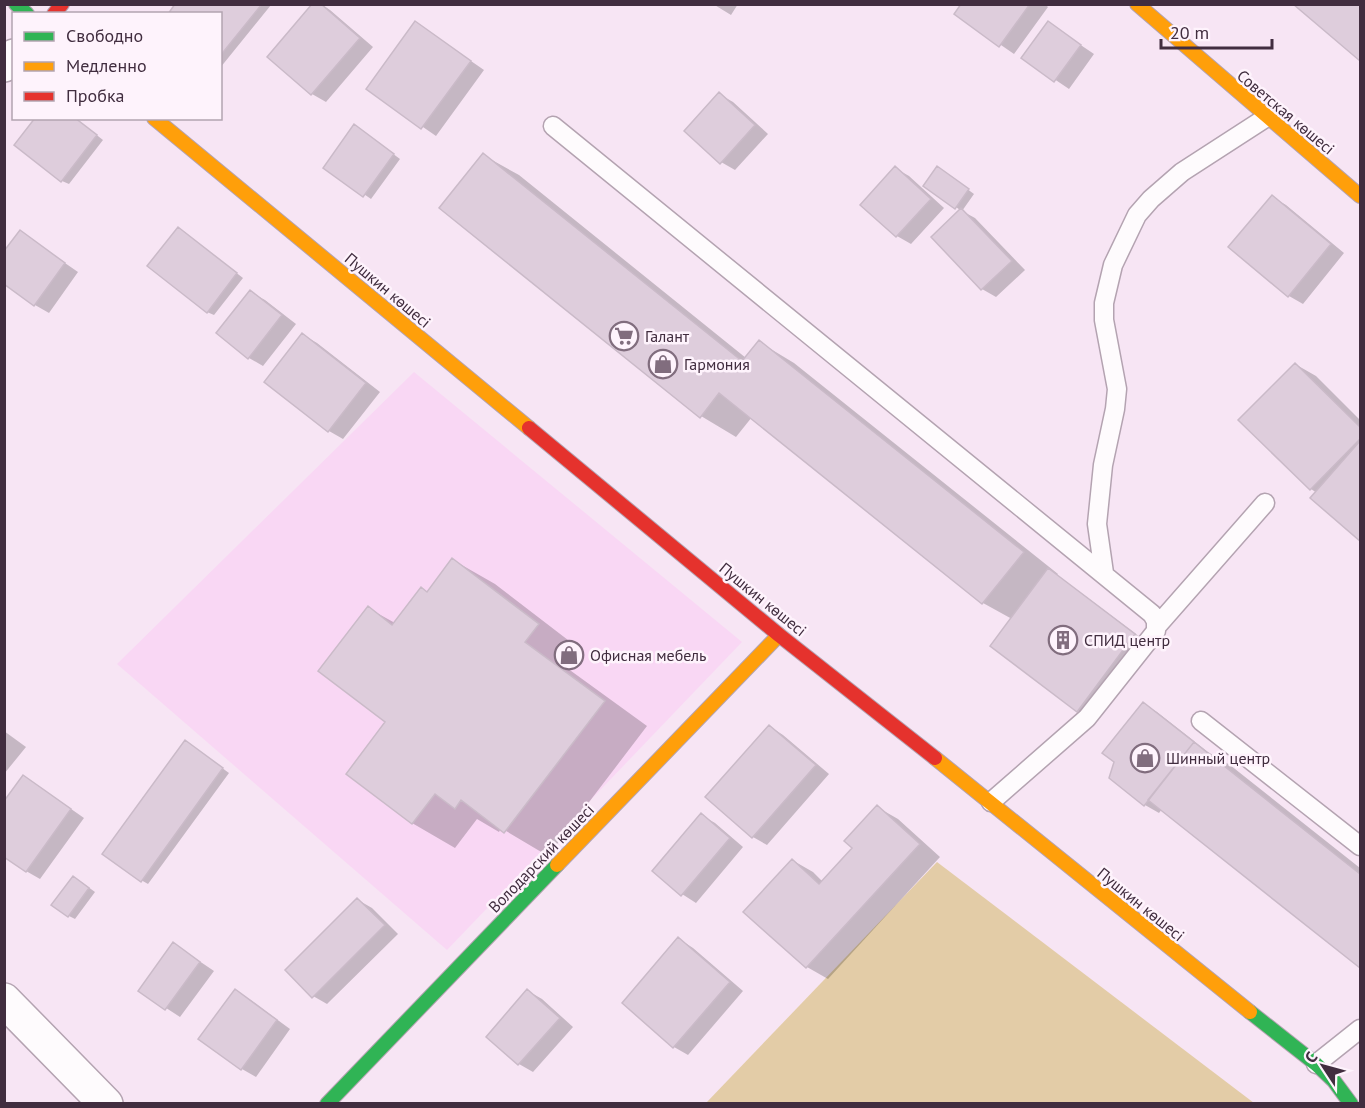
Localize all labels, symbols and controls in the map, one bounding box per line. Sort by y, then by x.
legend [12,12,222,120]
scale bar [1161,12,1272,50]
text: 20 m [1170,21,1209,44]
text: Свободно [66,24,143,47]
text: Медленно [66,54,147,77]
street label: Советская көшесі [1233,65,1339,159]
text: Пробка [66,84,124,107]
street label: Пушкин көшесі [341,248,435,332]
supermarket icon: Галант [608,320,640,352]
place label: Галант [645,326,690,346]
shop icon: Гармония [647,348,679,380]
place label: Гармония [684,354,750,374]
street label: Пушкин көшесі [715,558,811,640]
building icon: СПИД центр [1047,624,1079,656]
place label: СПИД центр [1084,630,1170,650]
shop icon: Офисная мебель [553,639,585,671]
place label: Офисная мебель [590,645,707,665]
shop icon: Шинный центр [1129,742,1161,774]
place label: Шинный центр [1166,748,1270,768]
street label: Володарский көшесі [484,799,598,917]
street label: Пушкин көшесі [1093,863,1189,945]
north arrow [1293,1036,1353,1096]
text: С [1300,1048,1322,1067]

